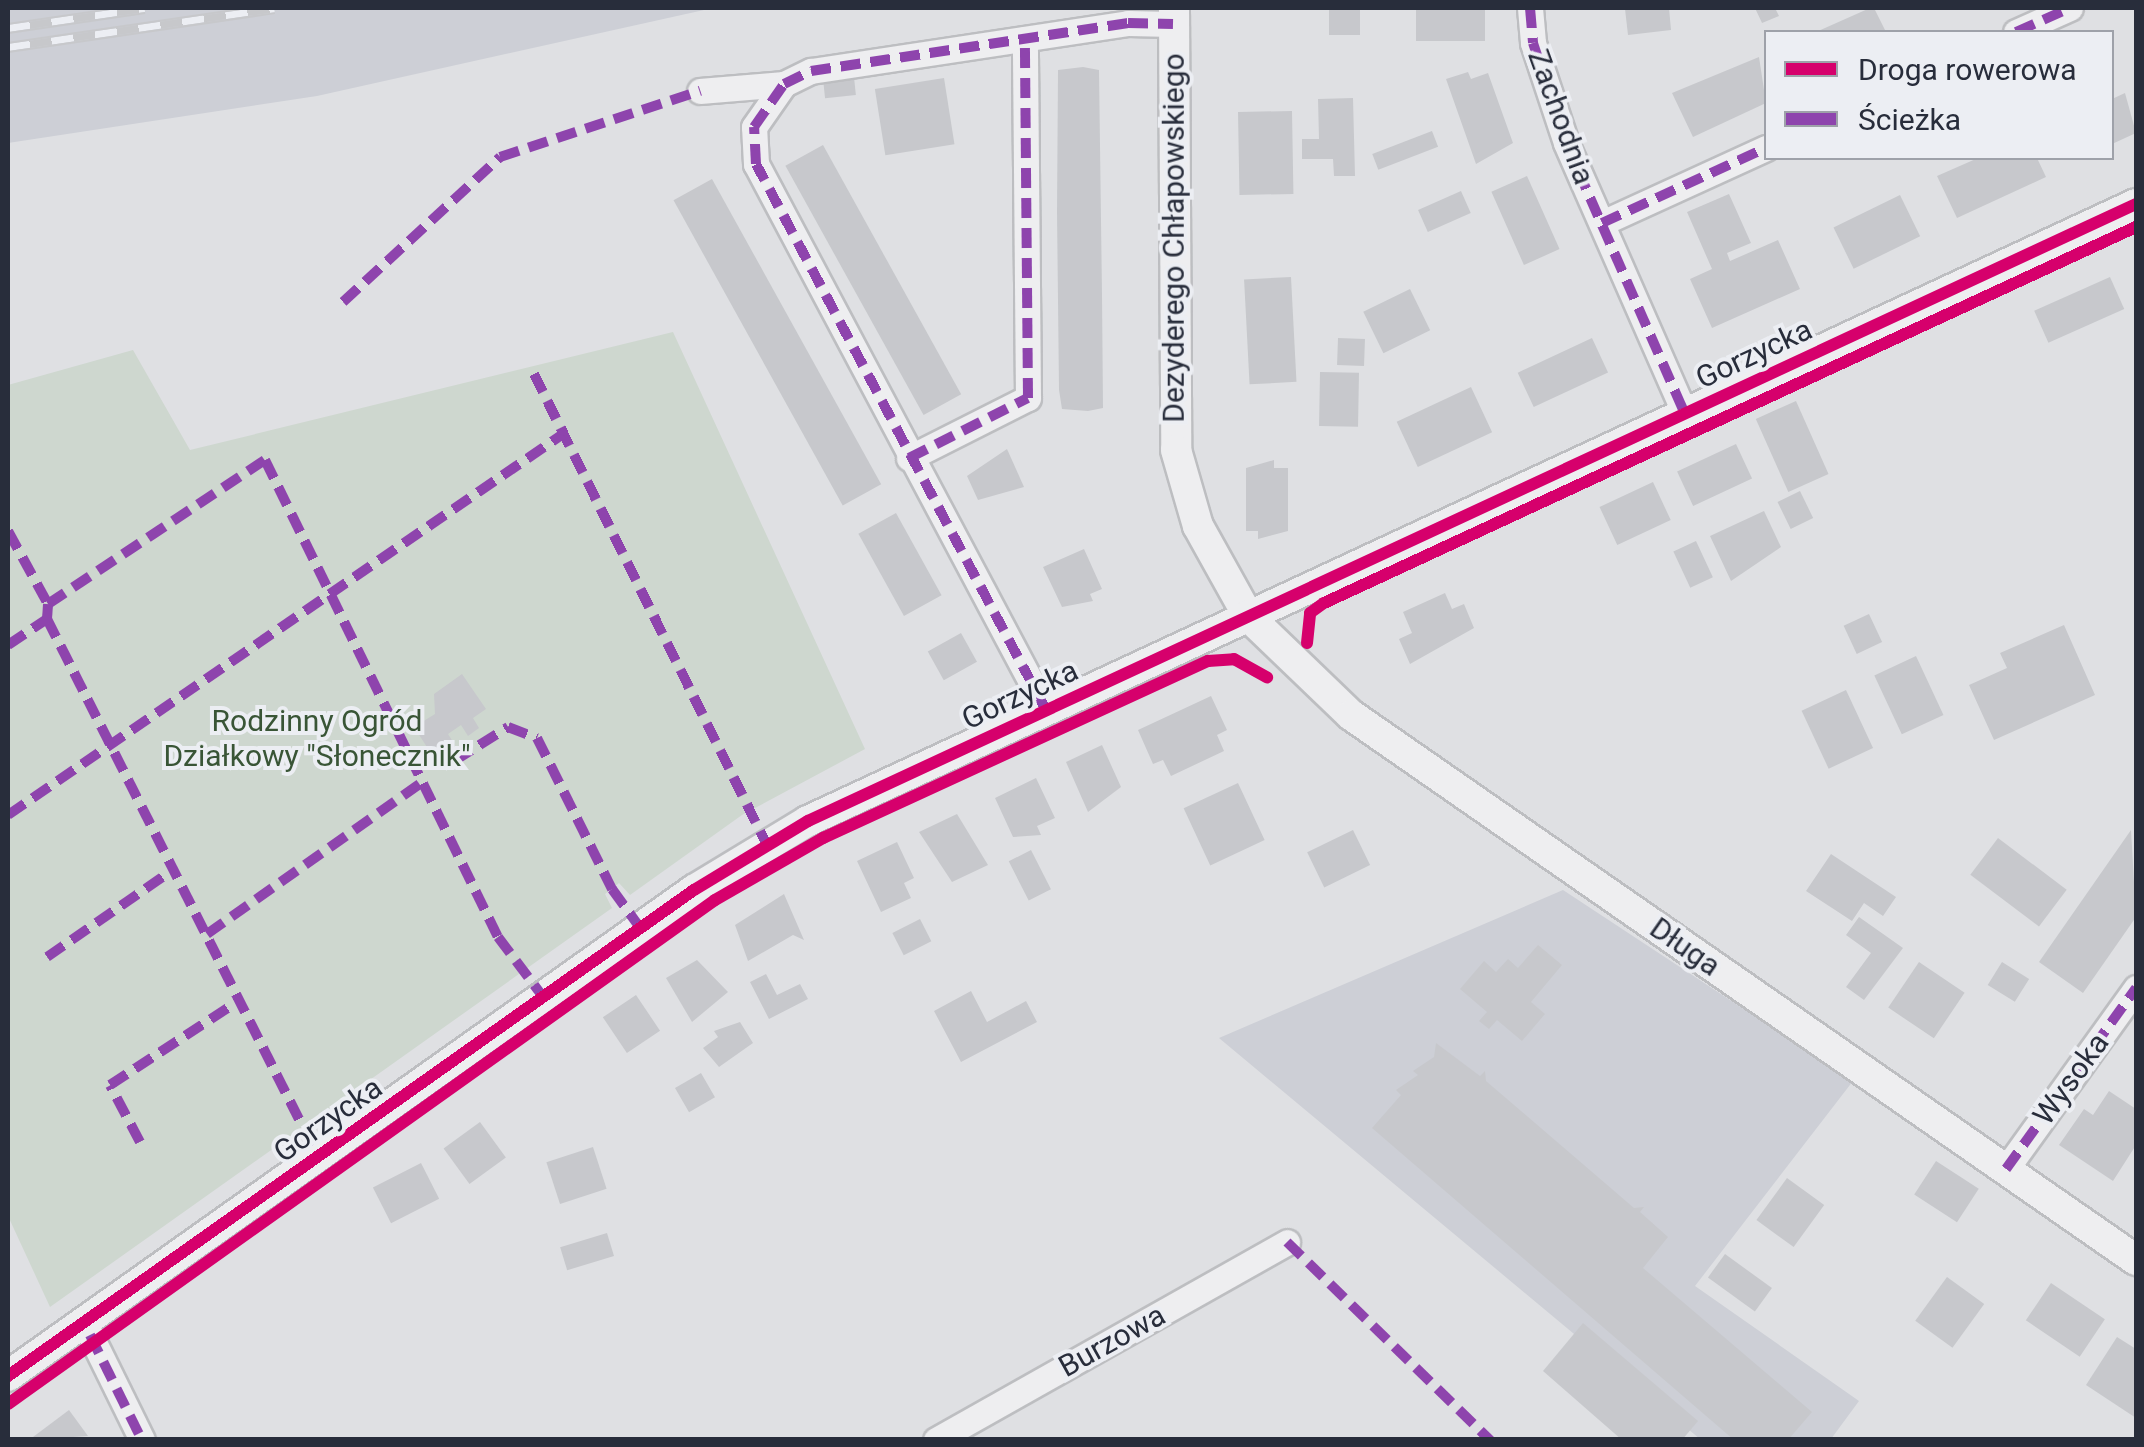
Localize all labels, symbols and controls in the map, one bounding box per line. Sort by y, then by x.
legend [1764,30,2114,160]
street label: Zachodnia [1520,45,1602,189]
text: Droga rowerowa [1858,52,2077,87]
street label: Dezyderego Chłapowskiego [1156,53,1192,423]
text: Ścieżka [1858,102,1961,137]
street label: Gorzycka [1690,312,1818,396]
street label: Gorzycka [956,653,1084,737]
park label: Rodzinny Ogród Działkowy "Słonecznik" [163,703,471,774]
street label: Długa [1643,910,1727,984]
street label: Wysoka [2026,1026,2116,1132]
street label: Gorzycka [267,1070,389,1170]
street label: Burzowa [1053,1297,1171,1385]

